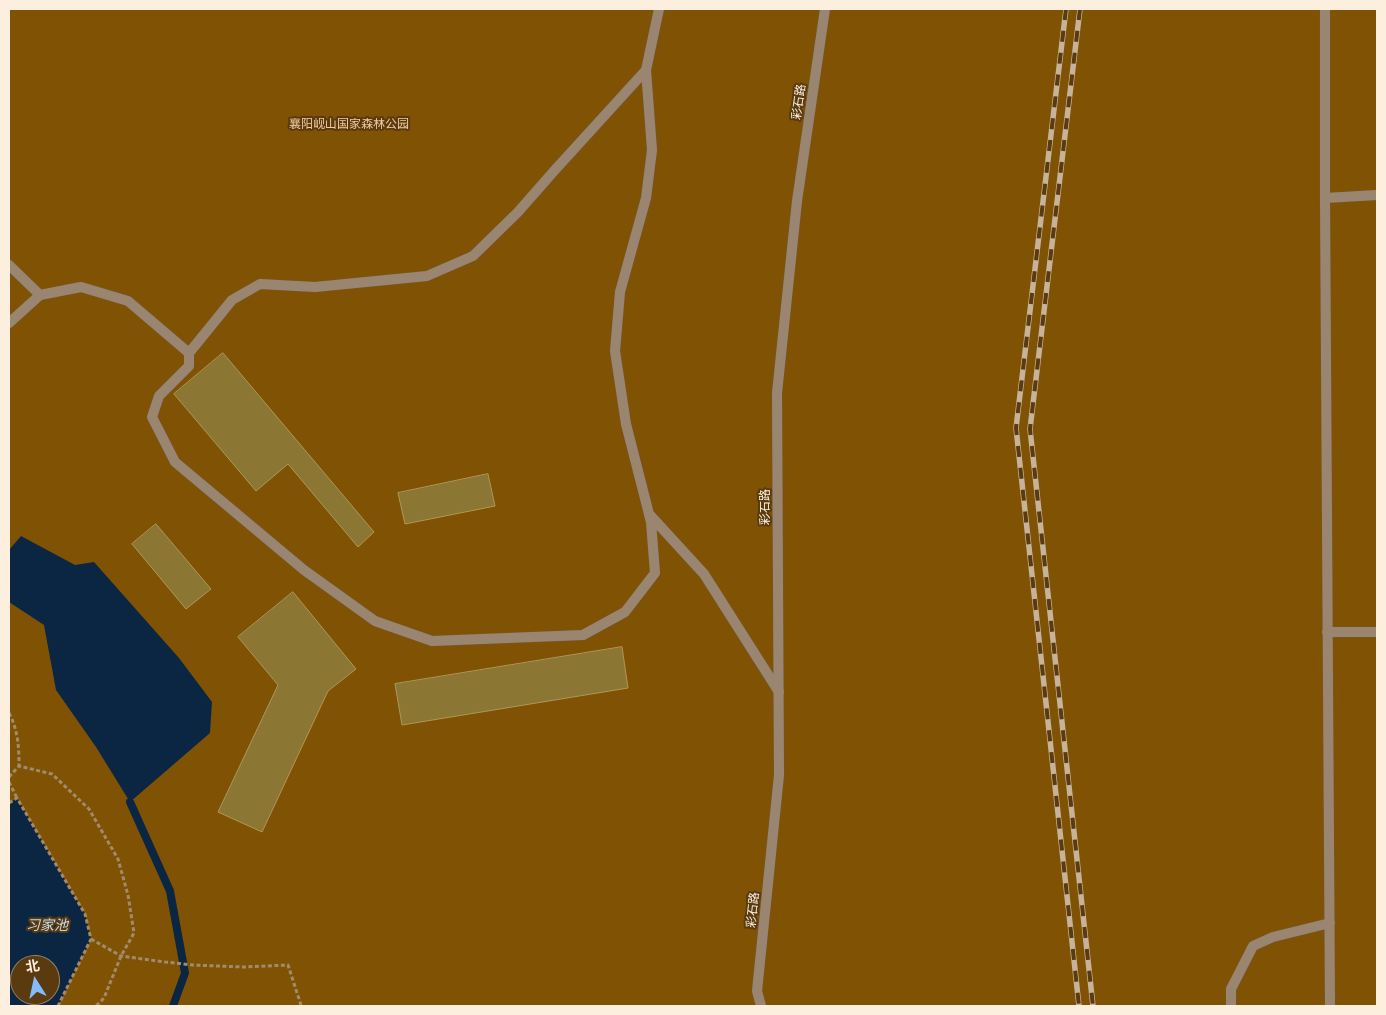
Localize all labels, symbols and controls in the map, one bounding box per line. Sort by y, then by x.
street label: 彩石路 [789,83,809,121]
park label: 襄阳岘山国家森林公园 [289,117,409,131]
street label: 彩石路 [758,489,772,525]
street label: 彩石路 [744,891,762,929]
water label: 习家池 [26,918,68,934]
north arrow [10,955,60,1005]
text: 北 [24,956,41,976]

